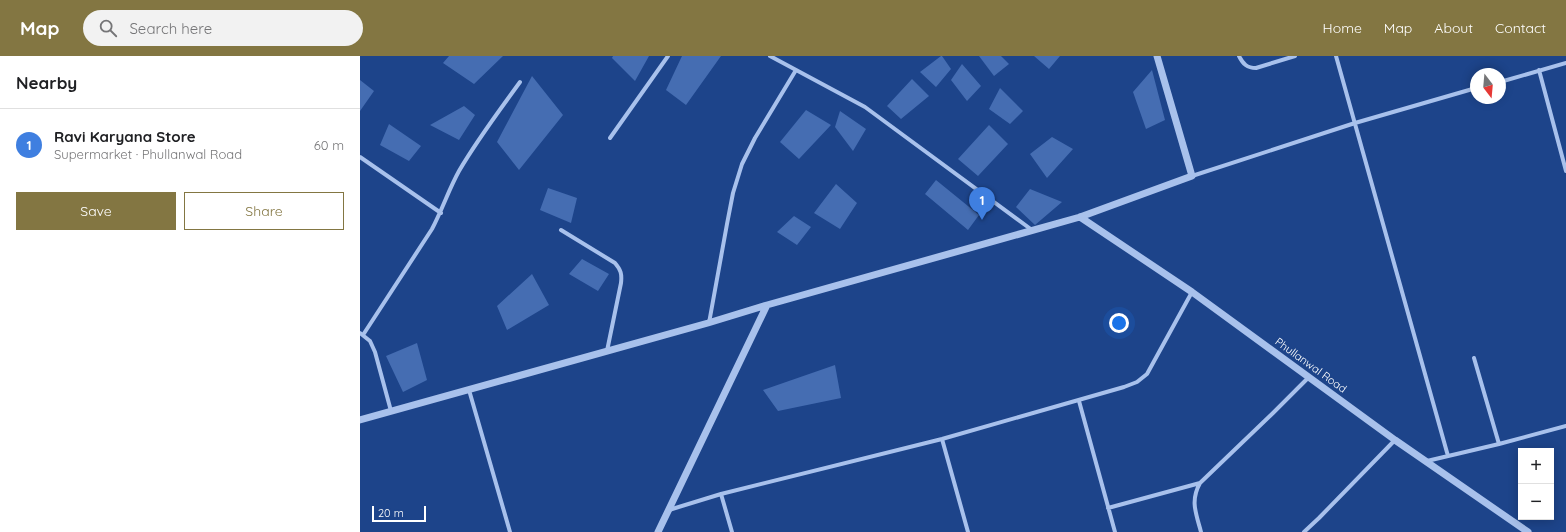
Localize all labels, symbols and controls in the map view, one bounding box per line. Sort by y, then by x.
search box [83,10,363,46]
text: Map [20,16,59,40]
icon: search [97,17,119,39]
text: Search here [129,19,212,38]
text: Home [1323,19,1362,37]
text: Map [1384,19,1412,37]
text: About [1434,19,1473,37]
text: Contact [1495,19,1546,37]
north arrow [1470,68,1506,104]
text: Nearby [16,72,77,93]
text: Ravi Karyana Store [54,127,196,146]
text: 1 [26,137,32,153]
text: 60 m [314,137,344,153]
text: Supermarket · Phullanwal Road [54,146,242,162]
pin: 1 [969,187,995,220]
button: Save [16,192,176,230]
button: Share [184,192,344,230]
your location [1109,313,1129,333]
street label: Phullanwal Road [1273,334,1349,396]
map controls [1518,448,1554,520]
button: + [1518,448,1554,484]
button: − [1518,484,1554,520]
scale bar [372,504,426,523]
text: 20 m [378,506,404,520]

